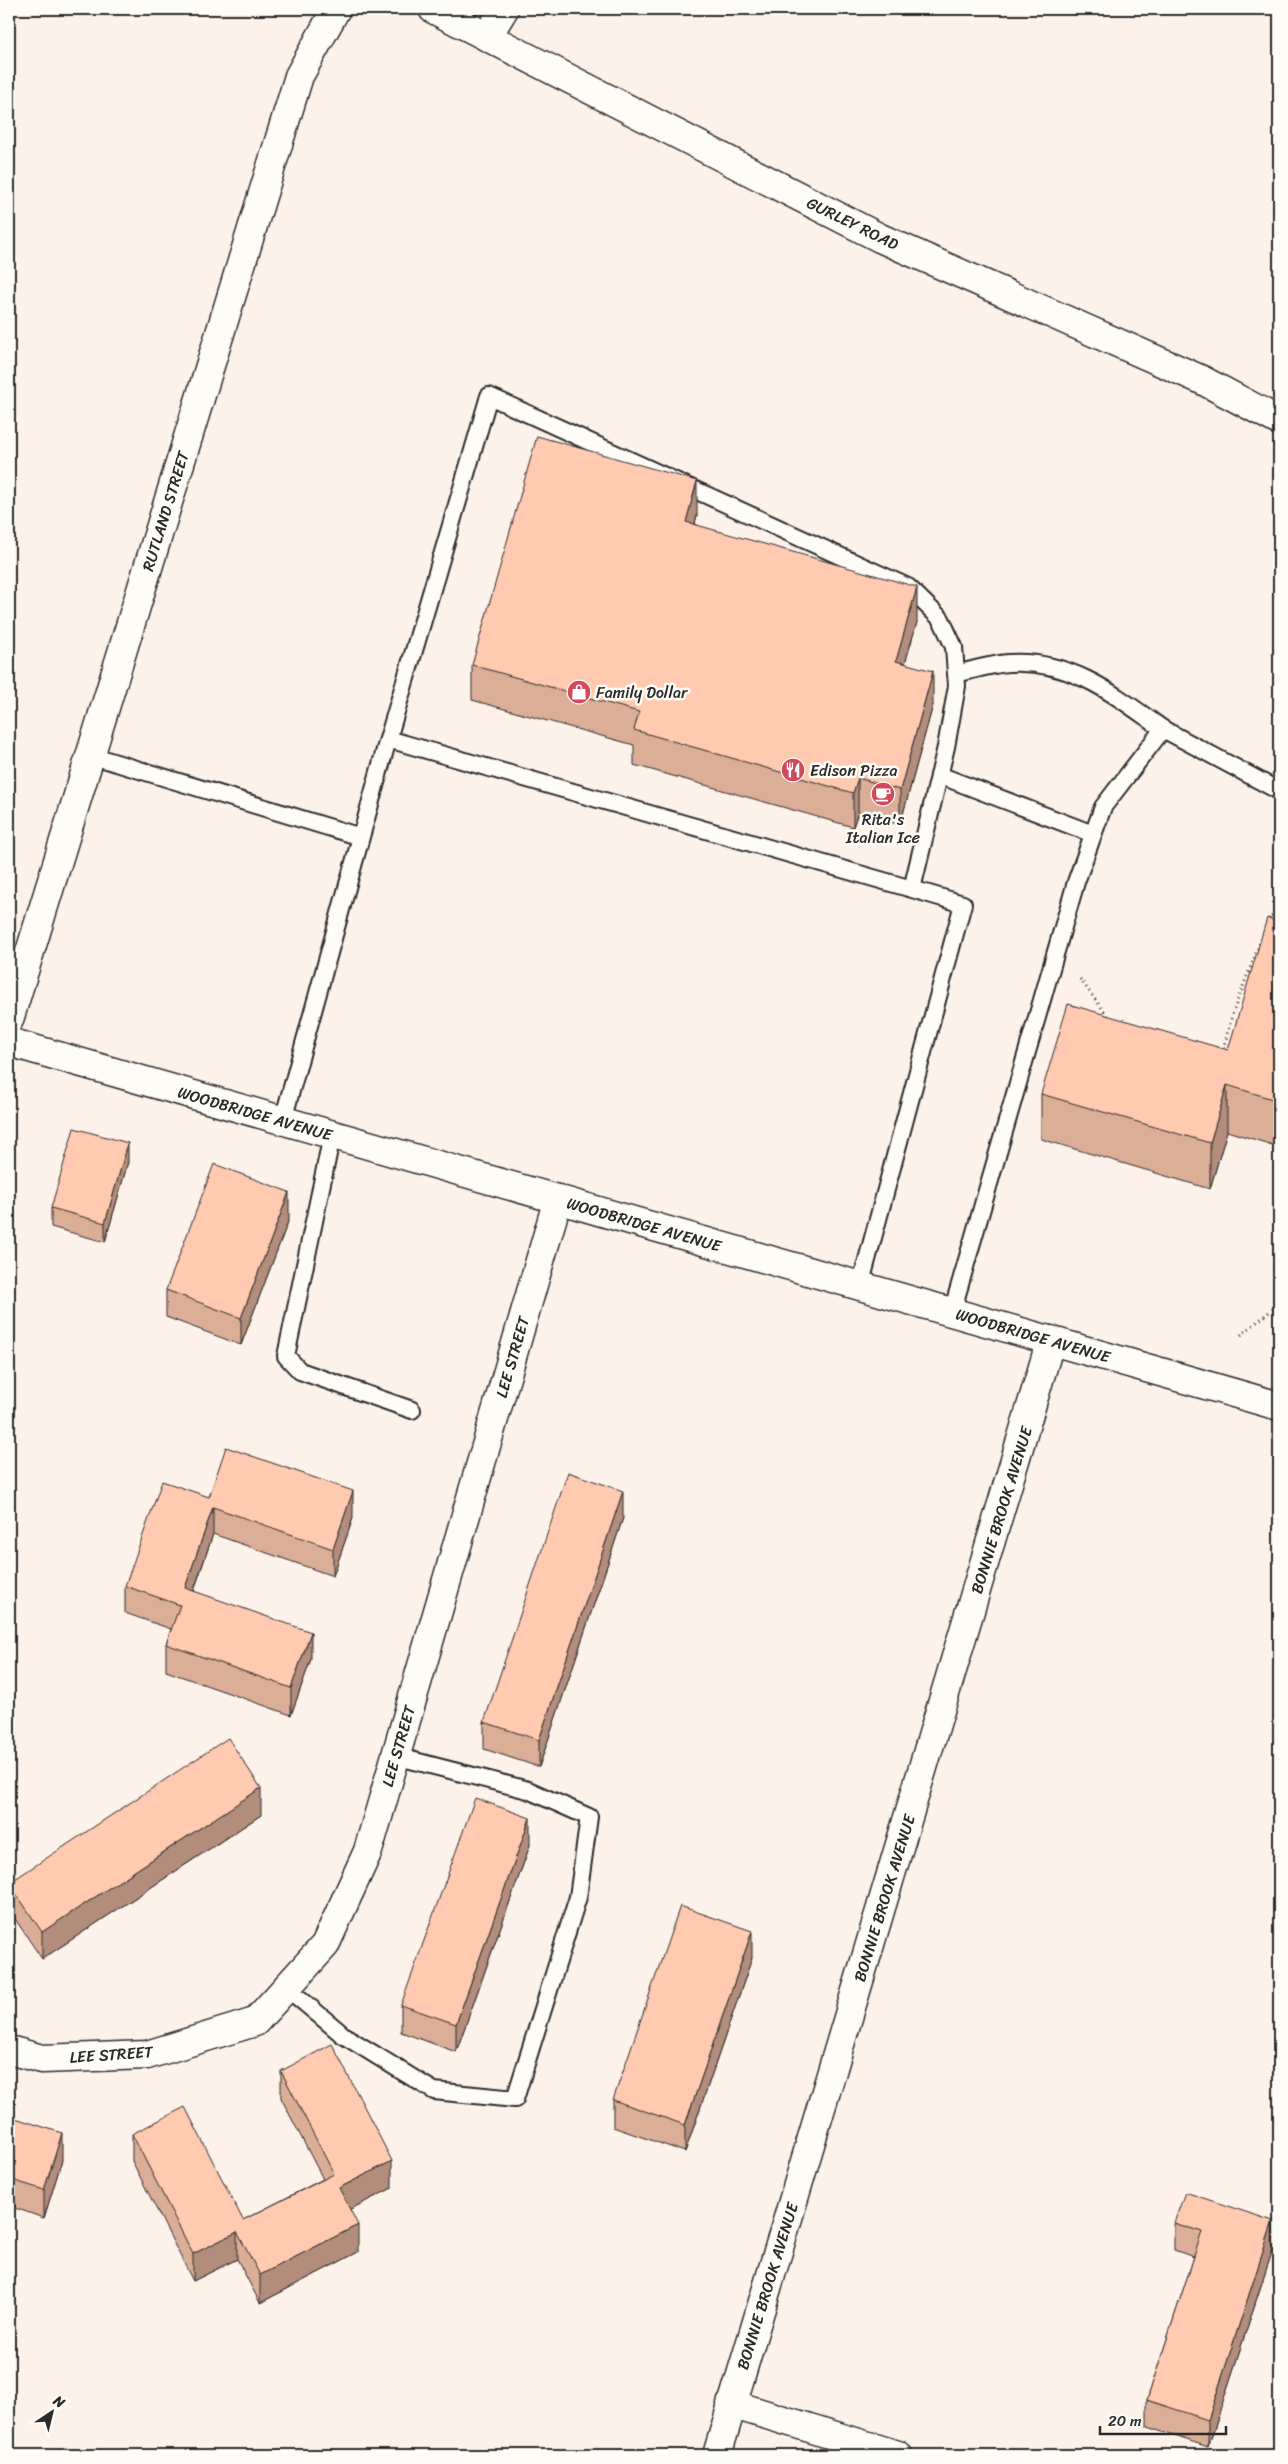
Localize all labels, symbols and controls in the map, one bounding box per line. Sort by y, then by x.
street label: GURLEY ROAD [802,189,904,259]
street label: RUTLAND STREET [133,446,198,575]
place label: Family Dollar [596,678,689,707]
shop icon: Family Dollar [566,679,592,705]
place label: Edison Pizza [810,756,897,785]
restaurant icon: Edison Pizza [780,757,806,783]
cafe icon: Rita's Italian Ice [870,781,896,807]
place label: Rita's Italian Ice [845,805,920,852]
street label: WOODBRIDGE AVENUE [174,1078,337,1150]
street label: WOODBRIDGE AVENUE [563,1189,726,1261]
street label: WOODBRIDGE AVENUE [952,1300,1115,1372]
street label: LEE STREET [487,1312,538,1401]
street label: BONNIE BROOK AVENUE [962,1422,1041,1597]
street label: LEE STREET [373,1701,424,1790]
street label: BONNIE BROOK AVENUE [845,1810,924,1985]
street label: LEE STREET [68,2037,155,2072]
street label: BONNIE BROOK AVENUE [728,2198,807,2373]
north arrow [28,2386,78,2436]
text: N [47,2388,71,2415]
scale bar [1100,2404,1227,2436]
text: 20 m [1108,2408,1142,2434]

